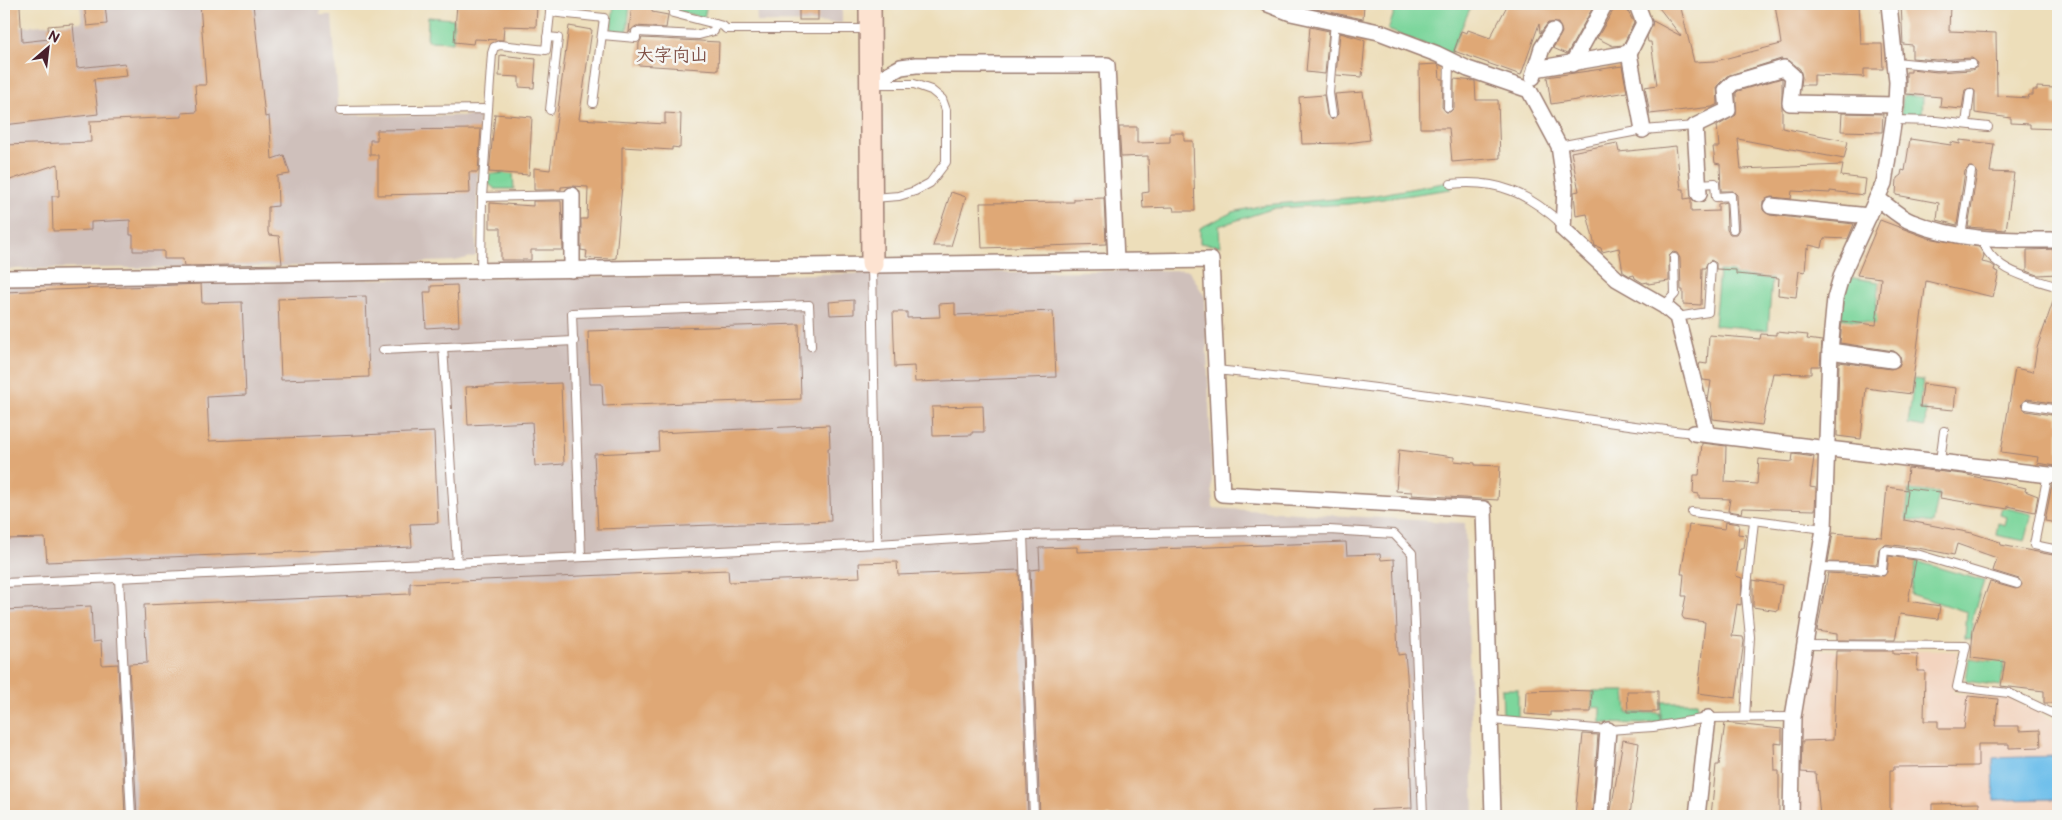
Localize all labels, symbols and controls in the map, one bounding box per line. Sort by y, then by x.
north arrow [22,22,72,72]
text: N [45,27,63,47]
district label: 大字向山 [636,45,708,66]

